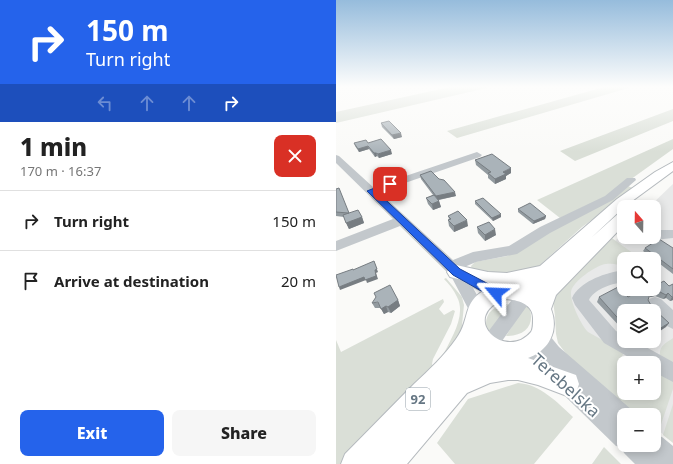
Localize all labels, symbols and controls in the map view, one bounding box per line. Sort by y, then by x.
text: 150 m [86,11,169,49]
icon: right [20,16,72,68]
text: Turn right [86,47,170,71]
icon: left [94,92,116,114]
icon: ahead [136,92,158,114]
icon: ahead [178,92,200,114]
icon: right [220,92,242,114]
text: 1 min [20,130,87,163]
button: close [274,135,316,177]
text: 170 m · 16:37 [20,162,101,180]
pin [373,167,407,201]
icon: arrive [379,173,401,195]
north arrow [617,200,661,244]
map controls [617,200,661,452]
icon: right [20,210,42,232]
text: Turn right [54,211,129,231]
text: 150 m [272,211,316,231]
button: search [617,252,661,296]
icon: arrive [20,270,42,292]
text: Arrive at destination [54,271,209,291]
text: 20 m [281,271,316,291]
position arrow [475,272,517,314]
button: layers [617,304,661,348]
street label: Terebelska [527,348,605,422]
button: + [617,356,661,400]
road number: 92 [406,388,430,410]
button: − [617,408,661,452]
button: Exit [20,410,164,456]
button: Share [172,410,316,456]

